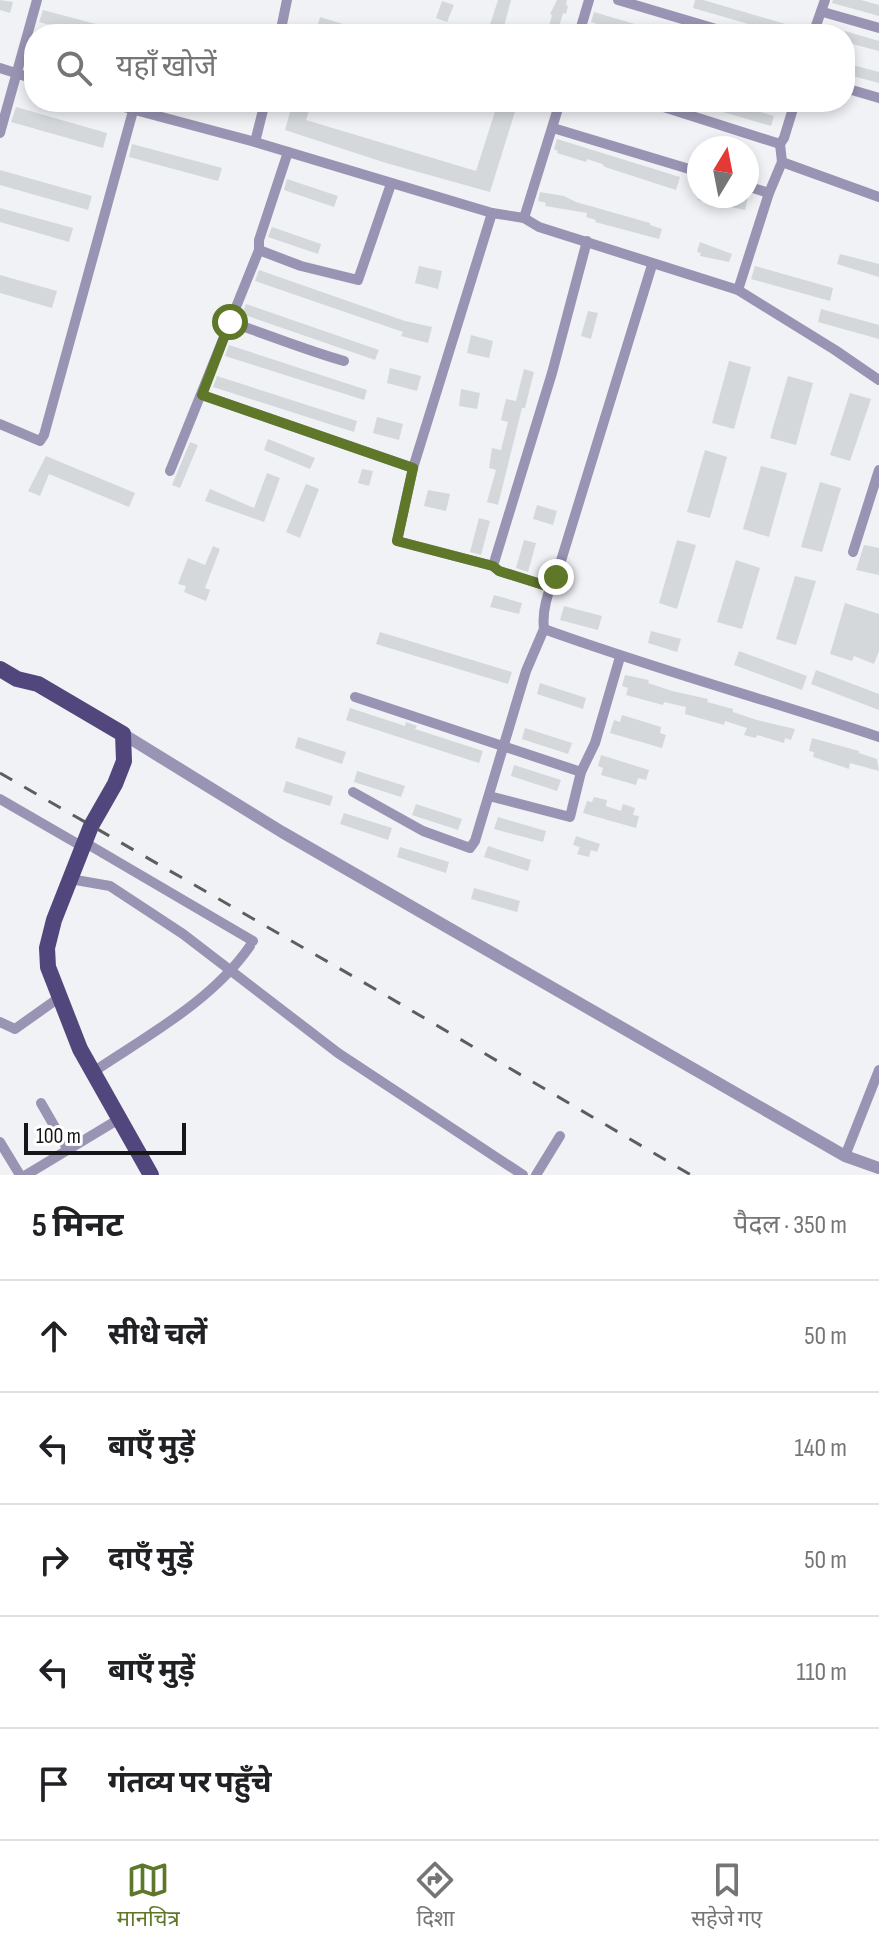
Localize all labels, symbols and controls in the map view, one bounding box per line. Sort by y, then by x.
search box [24,24,855,112]
icon: search [52,46,96,90]
text: यहाँ खोजें [116,49,216,85]
north arrow [687,136,759,208]
route start [212,304,248,340]
route end [538,559,574,595]
scale bar [24,1119,186,1155]
text: 100 m [36,1123,81,1150]
text: 5 मिनट [32,1205,124,1246]
text: पैदल · 350 m [734,1210,847,1241]
icon: ahead [32,1314,76,1358]
text: सीधे चलें [108,1317,207,1353]
text: 50 m [804,1321,847,1352]
icon: left [32,1426,76,1470]
text: बाएँ मुड़ें [108,1429,195,1465]
text: 140 m [795,1433,847,1464]
icon: right [32,1538,76,1582]
text: दाएँ मुड़ें [108,1541,193,1577]
text: 50 m [804,1545,847,1576]
icon: left [32,1650,76,1694]
text: बाएँ मुड़ें [108,1653,195,1689]
text: 110 m [796,1657,847,1688]
icon: arrive [32,1762,76,1806]
text: गंतव्य पर पहुँचे [108,1765,272,1801]
tab: मानचित्र [117,1858,180,1935]
tab: दिशा [413,1858,457,1935]
tab: सहेजे गए [691,1858,762,1935]

